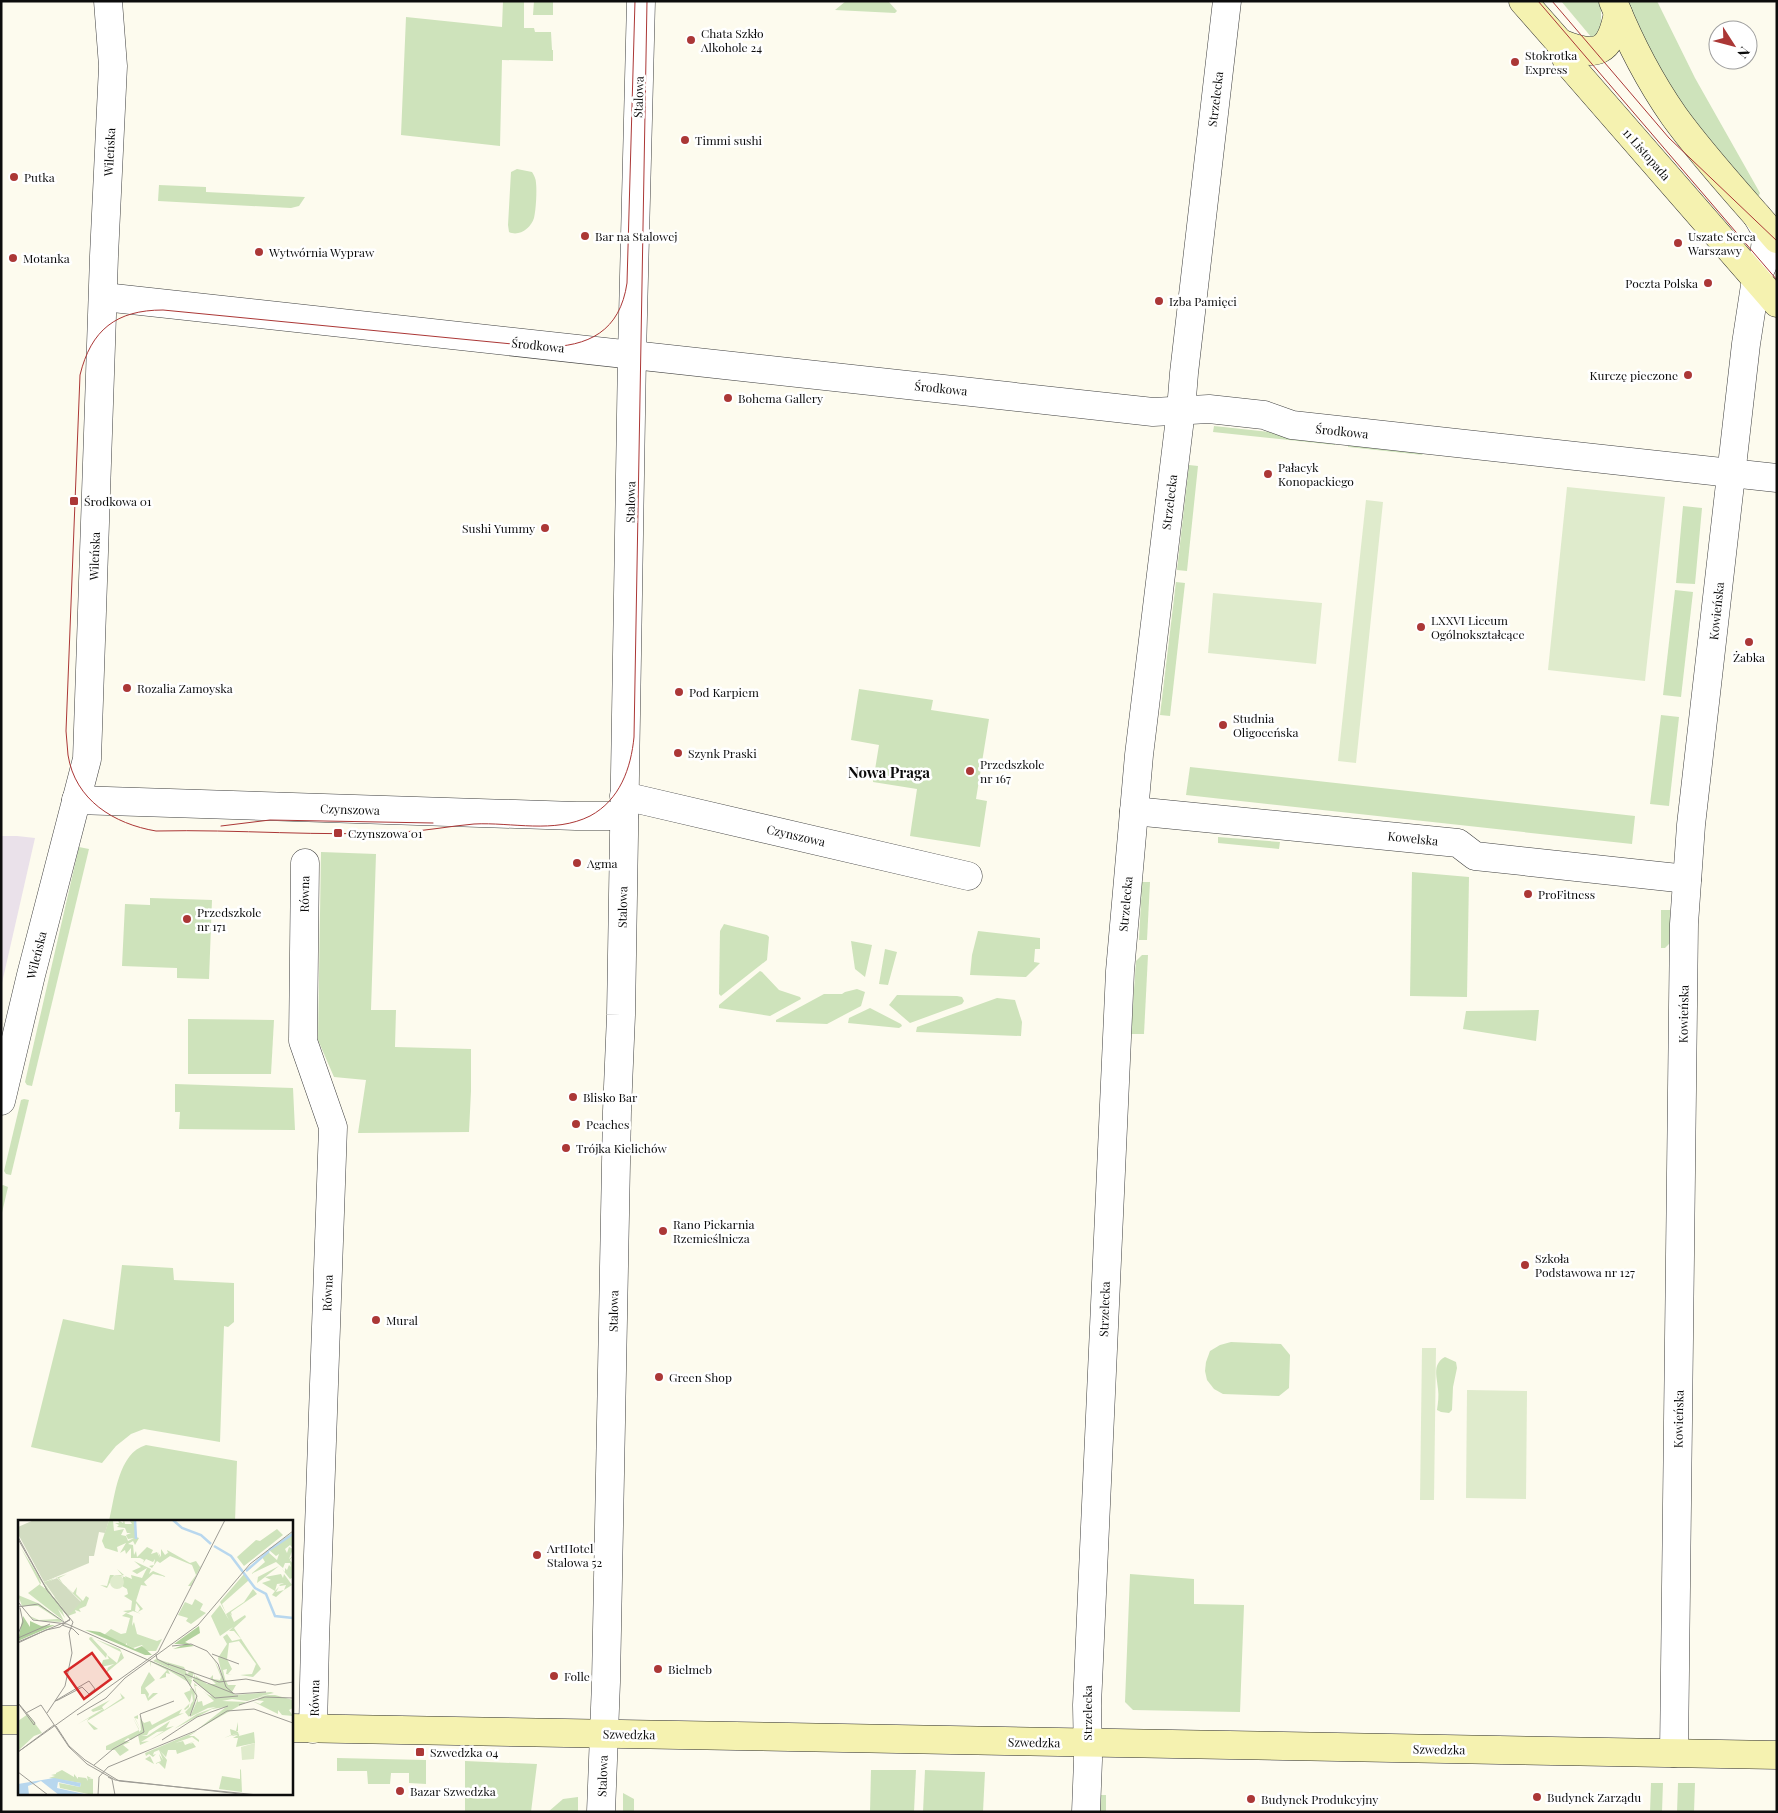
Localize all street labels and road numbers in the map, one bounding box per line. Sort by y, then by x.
street label: Strzelecka [1204,70,1226,128]
street label: Stalowa [629,76,647,118]
street label: 11 Listopada [1620,124,1674,184]
street label: Wileńska [100,127,118,178]
street label: Środkowa [511,334,565,356]
street label: Środkowa [914,377,968,399]
street label: Środkowa [1315,420,1369,442]
street label: Strzelecka [1158,473,1180,531]
street label: Stalowa [622,481,638,523]
street label: Wileńska [85,531,103,581]
street label: Kowieńska [1705,581,1727,641]
street label: Czynszowa [320,800,380,818]
street label: Czynszowa [765,820,827,850]
street label: Kowelska [1387,827,1439,849]
street label: Równa [296,876,312,912]
street label: Strzelecka [1115,876,1135,932]
street label: Stalowa [614,886,630,928]
street label: Wileńska [22,930,50,981]
street label: Kowieńska [1674,985,1692,1043]
street label: Równa [318,1274,336,1312]
street label: Strzelecka [1095,1281,1113,1337]
street label: Stalowa [605,1290,621,1332]
street label: Kowieńska [1669,1390,1687,1448]
street label: Równa [306,1680,322,1716]
street label: Strzelecka [1079,1685,1095,1741]
street label: Szwedzka [603,1726,655,1742]
street label: Szwedzka [1008,1734,1060,1750]
street label: Szwedzka [1413,1741,1465,1757]
street label: Stalowa [593,1755,611,1797]

